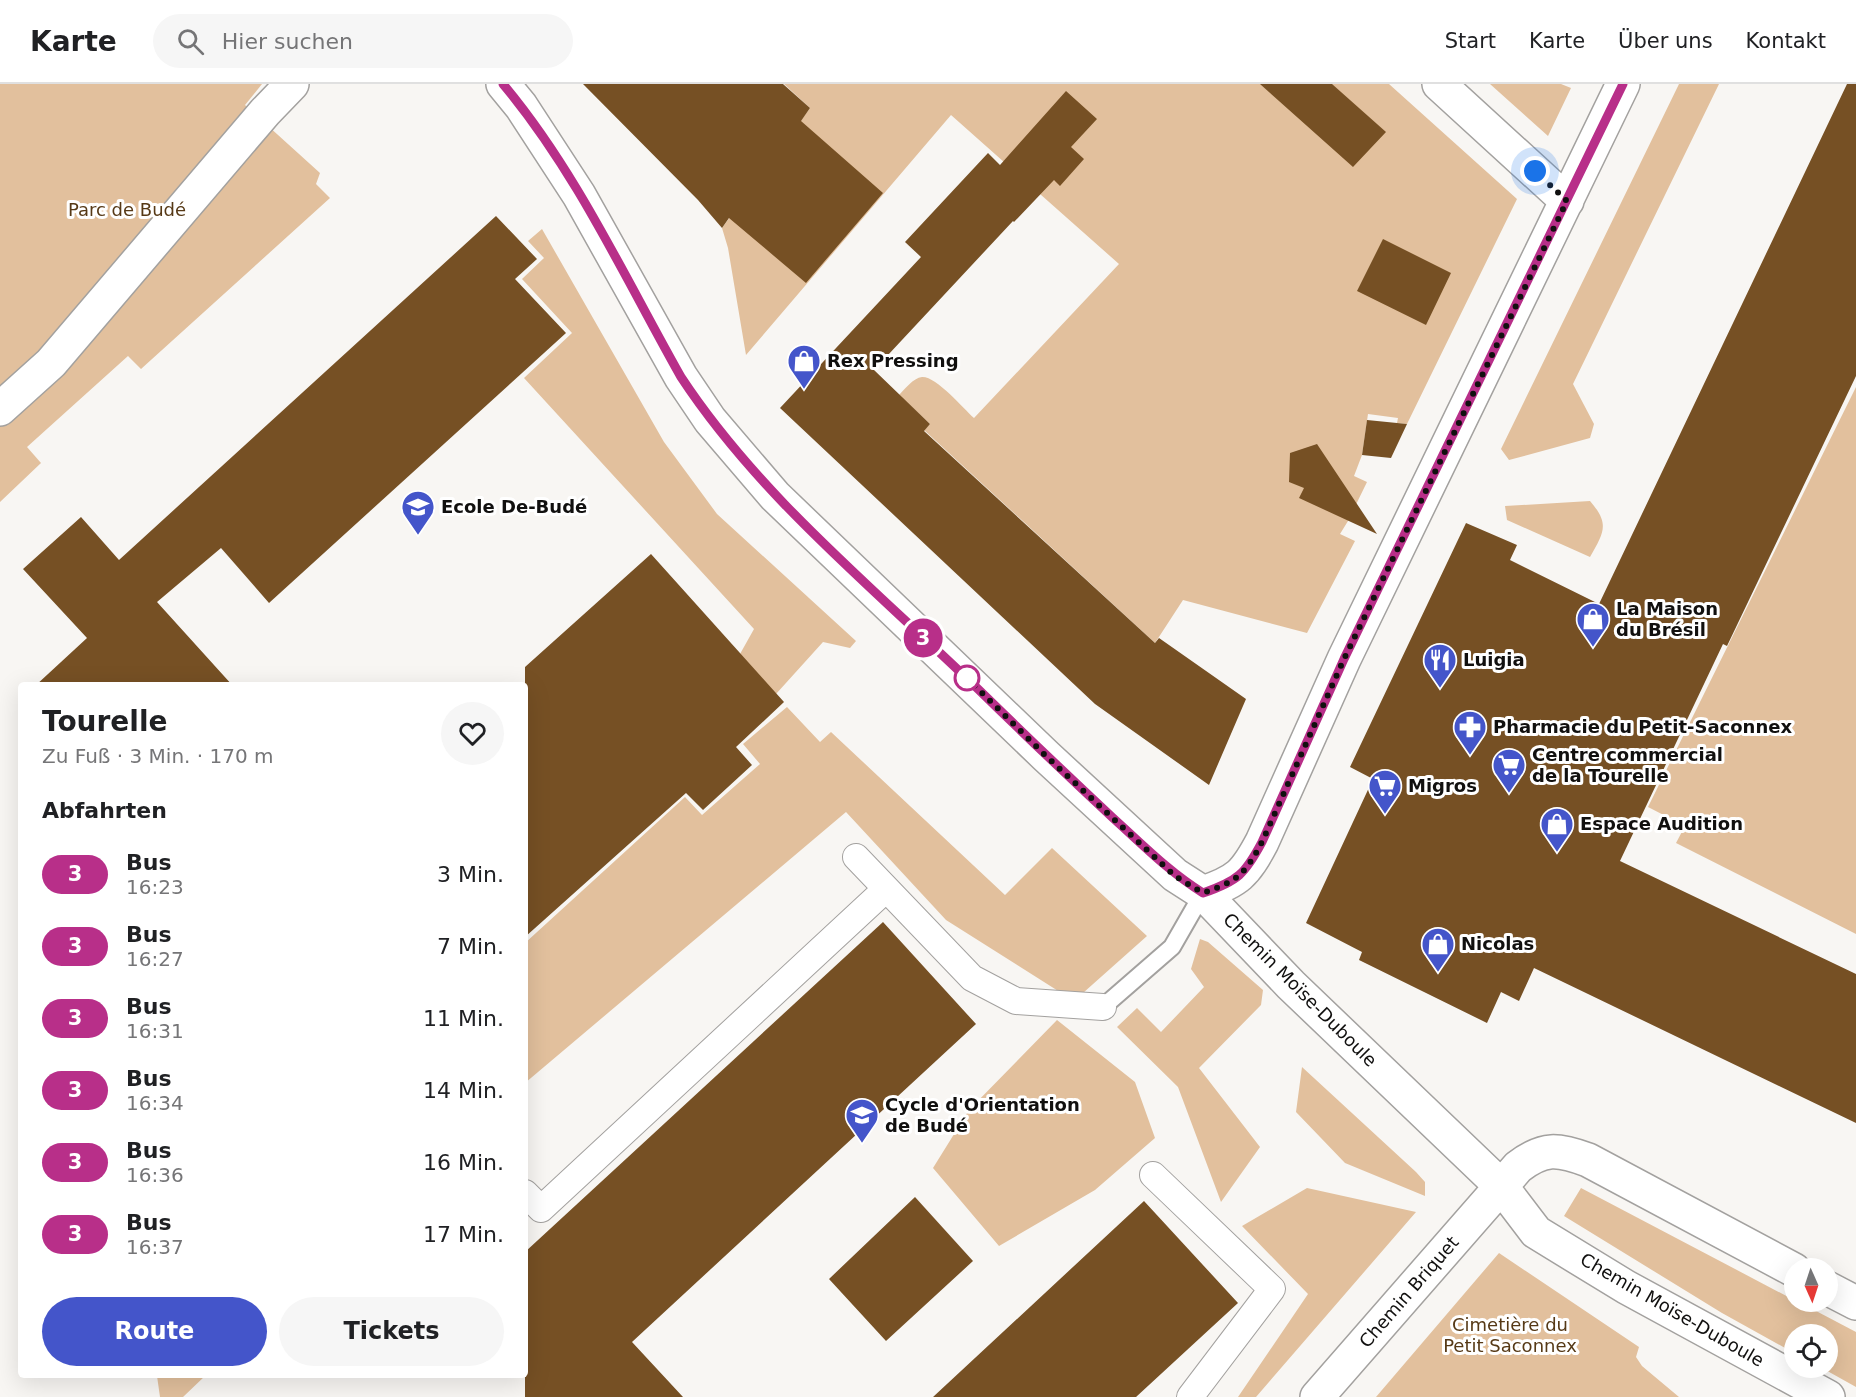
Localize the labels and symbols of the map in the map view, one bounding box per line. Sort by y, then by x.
your location [1520,156,1550,186]
park label: Parc de Budé [68,199,186,220]
shop icon: Rex Pressing [786,343,822,390]
place label: Rex Pressing [827,350,959,371]
school or university icon: Ecole De-Budé [400,489,436,536]
place label: Ecole De-Budé [441,496,587,517]
place label: La Maison du Brésil [1616,598,1718,640]
shop icon: La Maison du Brésil [1575,601,1611,648]
line badge: 3 [904,618,942,658]
restaurant icon: Luigia [1422,642,1458,689]
place label: Luigia [1463,649,1525,670]
unlabelled marker [954,665,980,691]
pharmacy icon: Pharmacie du Petit-Saconnex [1452,709,1488,756]
place label: Pharmacie du Petit-Saconnex [1493,716,1792,737]
place label: Centre commercial de la Tourelle [1532,744,1723,786]
supermarket icon: Centre commercial de la Tourelle [1491,747,1527,794]
supermarket icon: Migros [1367,768,1403,815]
place label: Migros [1408,775,1477,796]
shop icon: Espace Audition [1539,806,1575,853]
place label: Espace Audition [1580,813,1743,834]
street label: Chemin Moïse-Duboule [1219,909,1381,1071]
shop icon: Nicolas [1420,926,1456,973]
place label: Nicolas [1461,933,1534,954]
place label: Cycle d'Orientation de Budé [885,1094,1080,1136]
school or university icon: Cycle d'Orientation de Budé [844,1097,880,1144]
street label: Chemin Briquet [1355,1232,1463,1352]
street label: Chemin Moïse-Duboule [1577,1248,1768,1371]
north arrow [1784,1258,1838,1312]
park label: Cimetière du Petit Saconnex [1443,1314,1577,1356]

